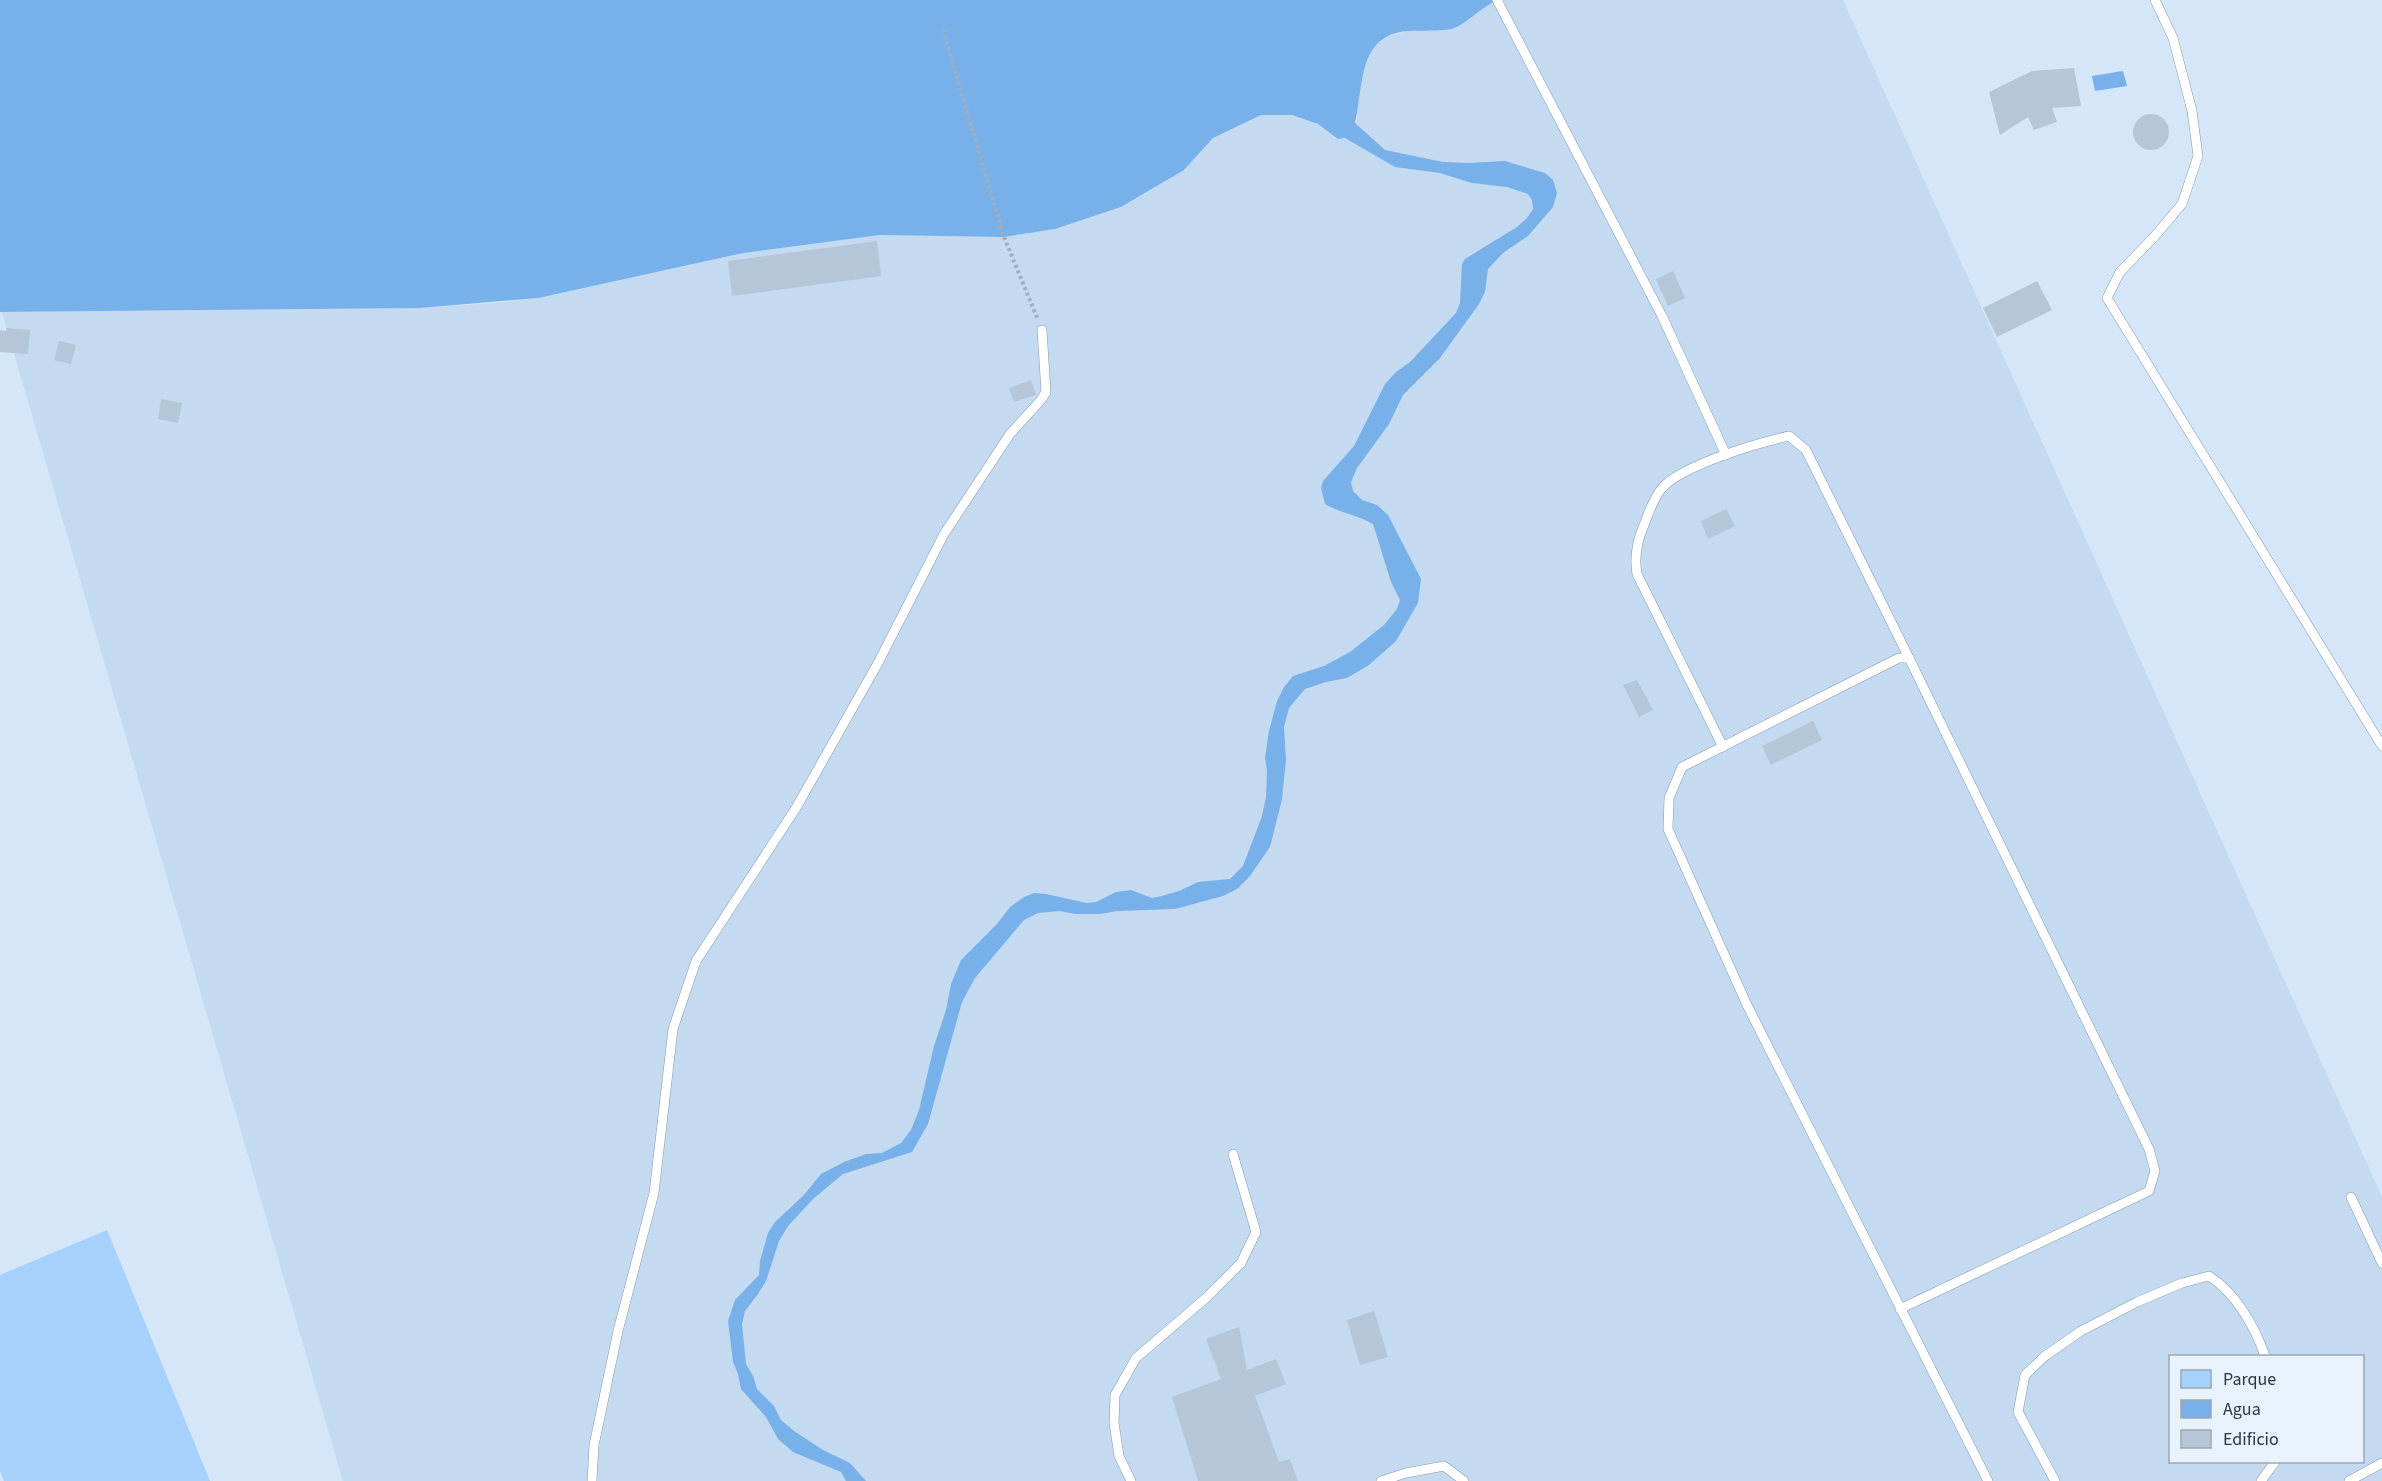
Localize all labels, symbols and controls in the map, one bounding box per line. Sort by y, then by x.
legend [2169,1355,2364,1463]
text: Parque [2223,1367,2276,1392]
text: Agua [2223,1397,2261,1422]
text: Edificio [2223,1427,2279,1452]

